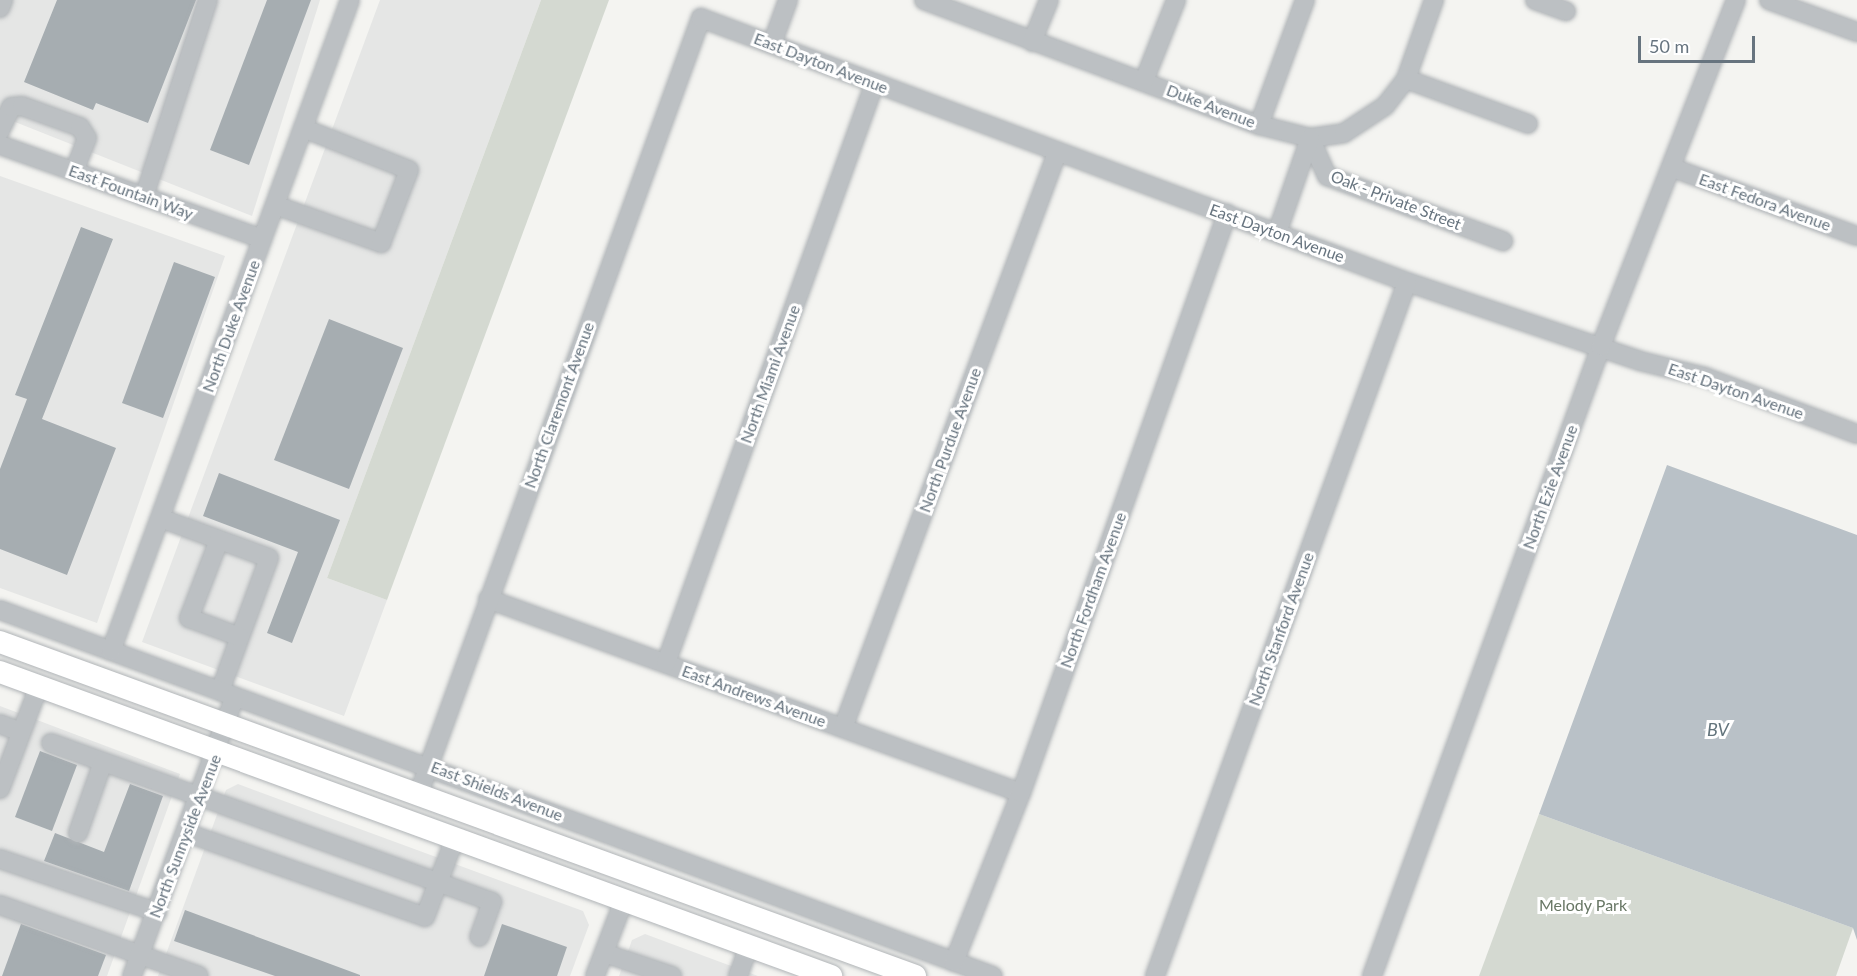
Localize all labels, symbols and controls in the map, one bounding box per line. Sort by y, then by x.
scale bar [1641,24,1758,62]
street label: East Dayton Avenue [751,28,891,98]
text: 50 m [1649,35,1689,57]
street label: Duke Avenue [1164,80,1258,132]
street label: East Fountain Way [66,161,196,223]
street label: Oak - Private Street [1328,166,1464,234]
street label: East Fedora Avenue [1696,169,1834,235]
street label: East Dayton Avenue [1207,200,1347,266]
street label: North Duke Avenue [198,257,264,395]
street label: North Miami Avenue [736,302,804,446]
street label: North Claremont Avenue [520,319,598,491]
street label: East Dayton Avenue [1665,359,1807,423]
street label: North Purdue Avenue [915,365,985,515]
street label: North Ezie Avenue [1519,422,1581,552]
street label: North Fordham Avenue [1056,509,1130,671]
street label: North Stanford Avenue [1244,549,1318,709]
street label: East Andrews Avenue [679,661,829,731]
water label: BV [1707,718,1729,740]
street label: North Sunnyside Avenue [145,751,225,921]
street label: East Shields Avenue [428,757,566,825]
park label: Melody Park [1539,895,1627,915]

